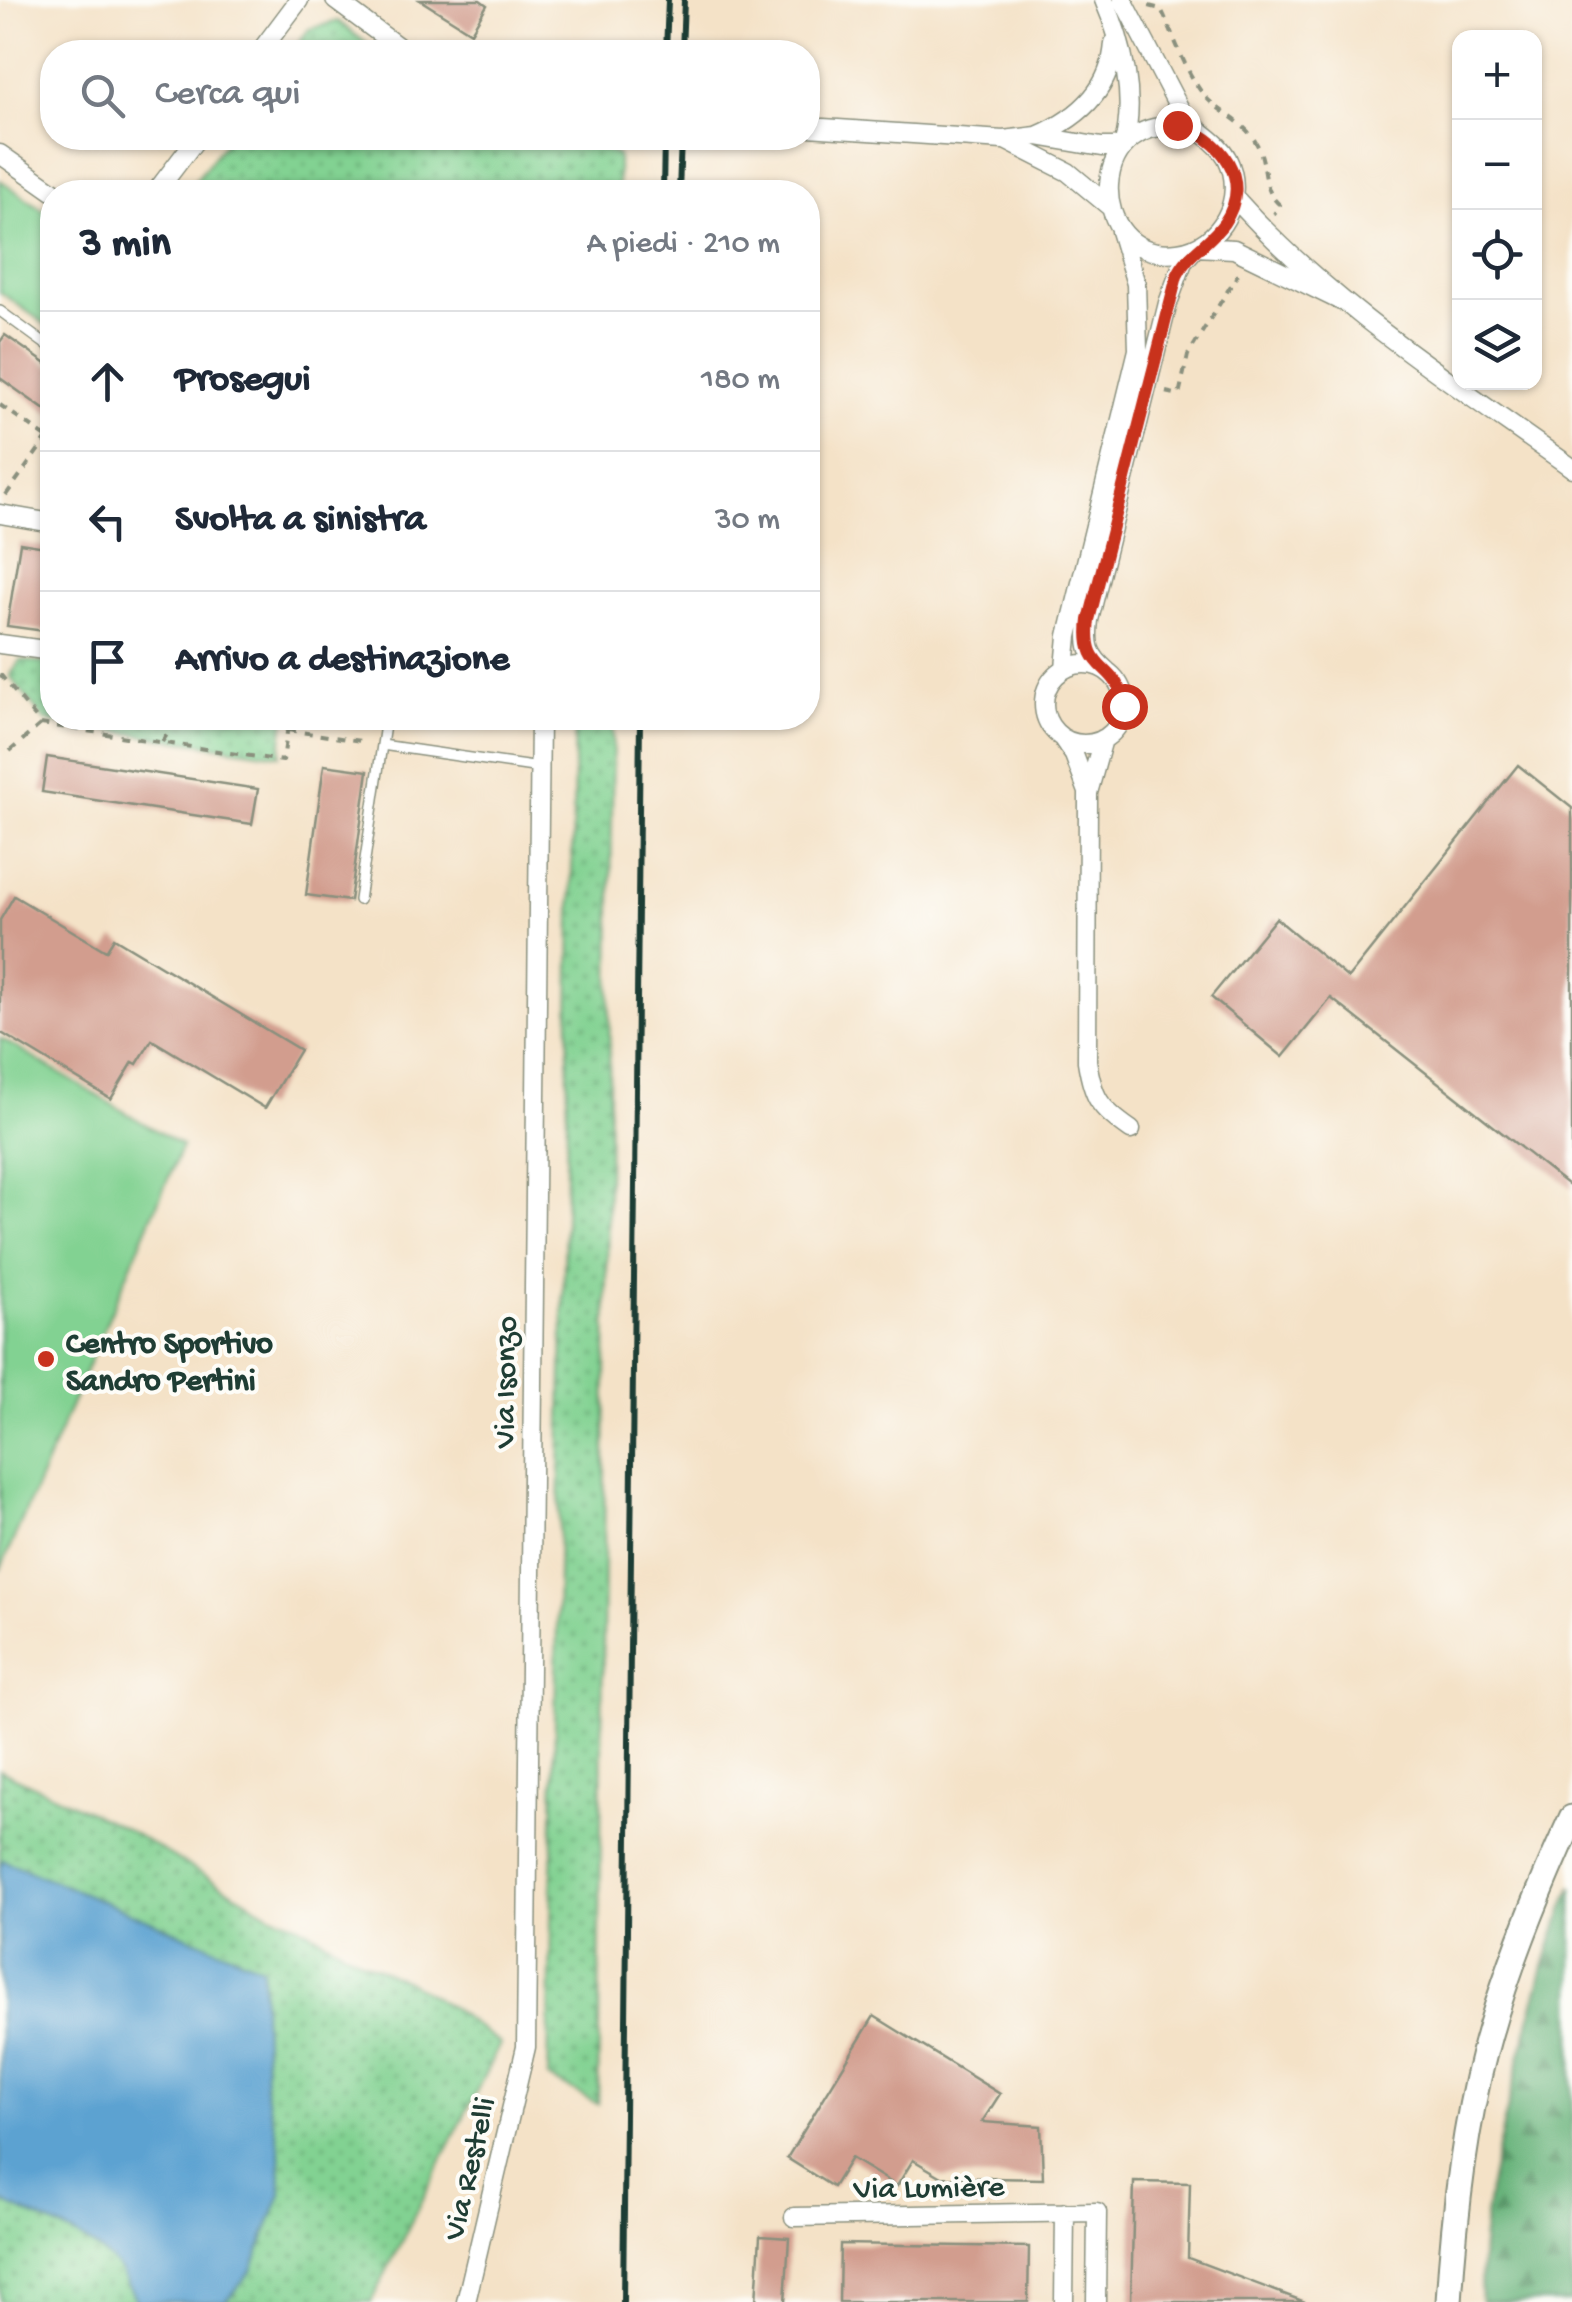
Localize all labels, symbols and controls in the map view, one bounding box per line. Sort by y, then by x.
map controls [1452,30,1542,390]
button: + [1452,30,1542,120]
search box [40,40,820,150]
icon: search [75,68,130,123]
text: Cerca qui [155,73,300,117]
route end [1155,103,1201,149]
button: − [1452,120,1542,210]
button: locate [1452,210,1542,300]
text: 3 min [80,221,171,270]
text: A piedi · 210 m [586,226,780,264]
button: layers [1452,300,1542,390]
icon: ahead [80,354,135,409]
text: Prosegui [175,359,310,403]
text: 180 m [701,362,780,400]
icon: left [80,494,135,549]
text: Svolta a sinistra [175,499,426,543]
text: 30 m [715,502,780,540]
icon: arrive [80,634,135,689]
text: Arrivo a destinazione [175,639,509,683]
route start [1102,684,1148,730]
street label: Via Isonzo [488,1316,528,1449]
place label: Centro Sportivo Sandro Pertini [66,1327,273,1402]
marker: Centro Sportivo Sandro Pertini [35,1348,57,1370]
street label: Via Restelli [437,2094,507,2245]
street label: Via Lumière [852,2170,1005,2210]

